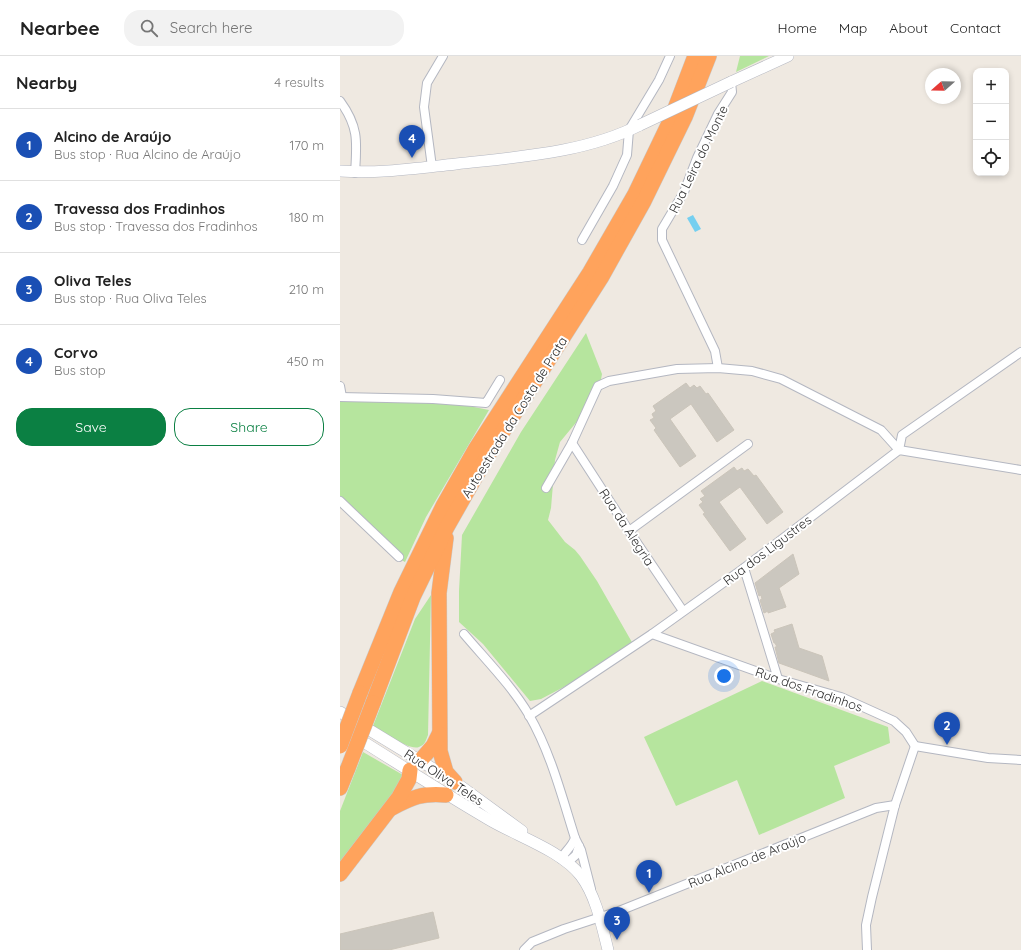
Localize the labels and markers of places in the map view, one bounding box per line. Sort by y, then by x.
pin: 4 [399,125,425,158]
pin: 2 [934,712,960,745]
pin: 1 [636,860,662,893]
pin: 3 [604,907,630,940]

